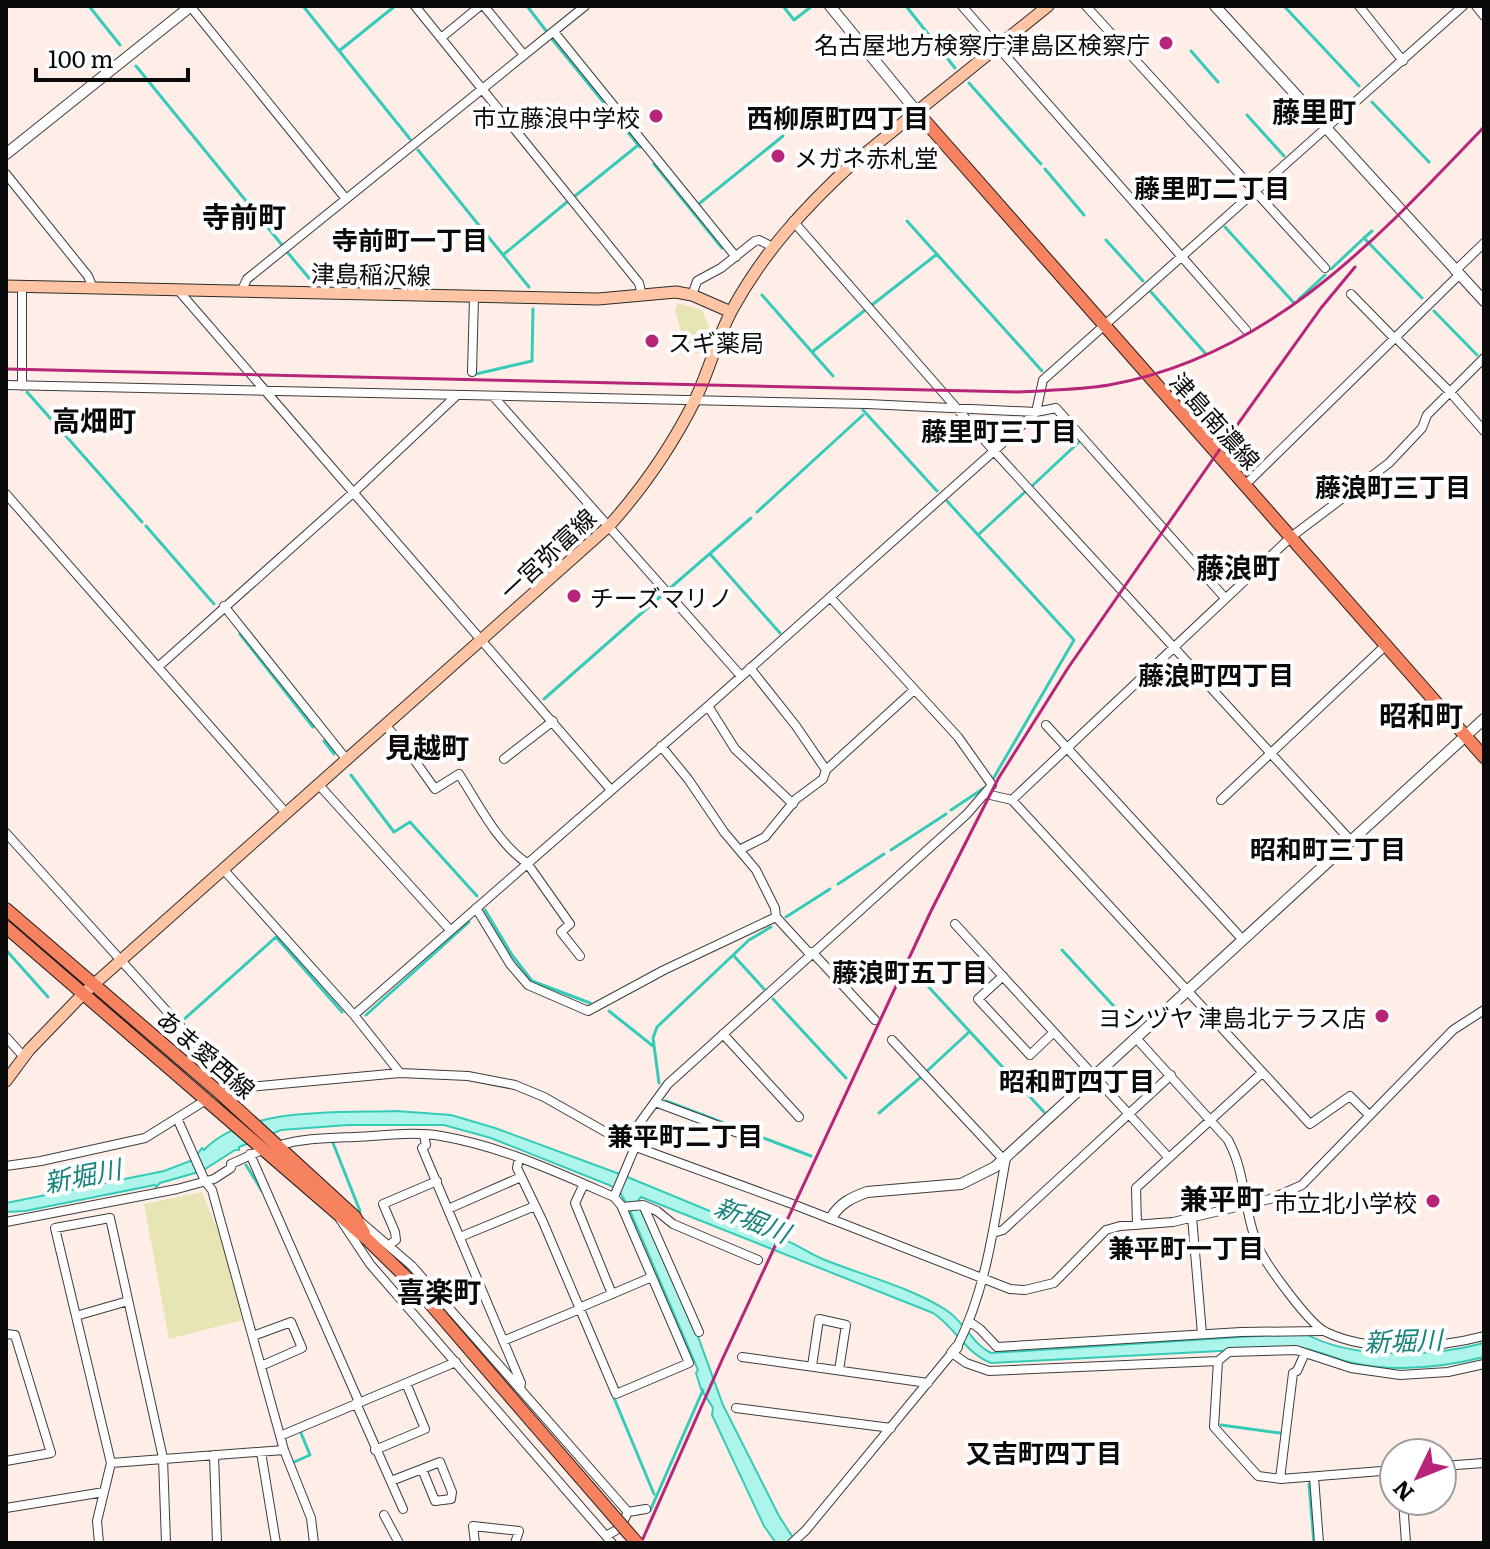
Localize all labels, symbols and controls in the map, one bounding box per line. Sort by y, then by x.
place label: 名古屋地方検察庁津島区検察庁 [814,26,1150,61]
scale bar [36,32,188,82]
marker: 名古屋地方検察庁津島区検察庁 [1157,34,1175,52]
text: 100 m [48,40,114,75]
district label: 藤里町 [1272,89,1356,131]
district label: 西柳原町四丁目 [747,97,929,136]
place label: 市立藤浪中学校 [472,99,640,134]
marker: 市立藤浪中学校 [647,107,665,125]
place label: メガネ赤札堂 [794,139,938,174]
marker: メガネ赤札堂 [769,147,787,165]
district label: 藤里町二丁目 [1134,167,1290,206]
district label: 寺前町 [202,194,286,236]
district label: 寺前町一丁目 [332,219,488,258]
street label: 津島稲沢線 [311,254,431,292]
place label: スギ薬局 [668,324,764,359]
marker: スギ薬局 [643,332,661,350]
street label: 津島南濃線 [1163,364,1269,476]
district label: 高畑町 [52,398,136,440]
district label: 藤里町三丁目 [921,410,1077,449]
district label: 藤浪町三丁目 [1315,466,1471,505]
street label: 一宮弥富線 [491,499,603,607]
district label: 藤浪町 [1196,545,1280,587]
place label: チーズマリノ [590,579,733,614]
marker: チーズマリノ [565,587,583,605]
district label: 藤浪町四丁目 [1138,654,1294,693]
district label: 昭和町 [1379,693,1463,735]
district label: 見越町 [385,725,469,767]
district label: 昭和町三丁目 [1250,828,1406,867]
district label: 藤浪町五丁目 [832,951,988,990]
place label: ヨシヅヤ 津島北テラス店 [1098,999,1366,1034]
street label: あま愛西線 [150,1000,264,1106]
marker: ヨシヅヤ 津島北テラス店 [1373,1007,1391,1025]
district label: 昭和町四丁目 [999,1060,1155,1099]
district label: 兼平町二丁目 [607,1115,763,1154]
water label: 新堀川 [40,1147,127,1201]
district label: 兼平町 [1180,1176,1264,1218]
place label: 市立北小学校 [1273,1184,1417,1219]
water label: 新堀川 [710,1185,799,1252]
marker: 市立北小学校 [1424,1192,1442,1210]
district label: 兼平町一丁目 [1108,1227,1264,1266]
district label: 喜楽町 [397,1269,481,1311]
water label: 新堀川 [1363,1318,1446,1360]
district label: 又吉町四丁目 [966,1432,1122,1471]
north arrow [1378,1437,1458,1517]
text: N [1384,1474,1421,1510]

